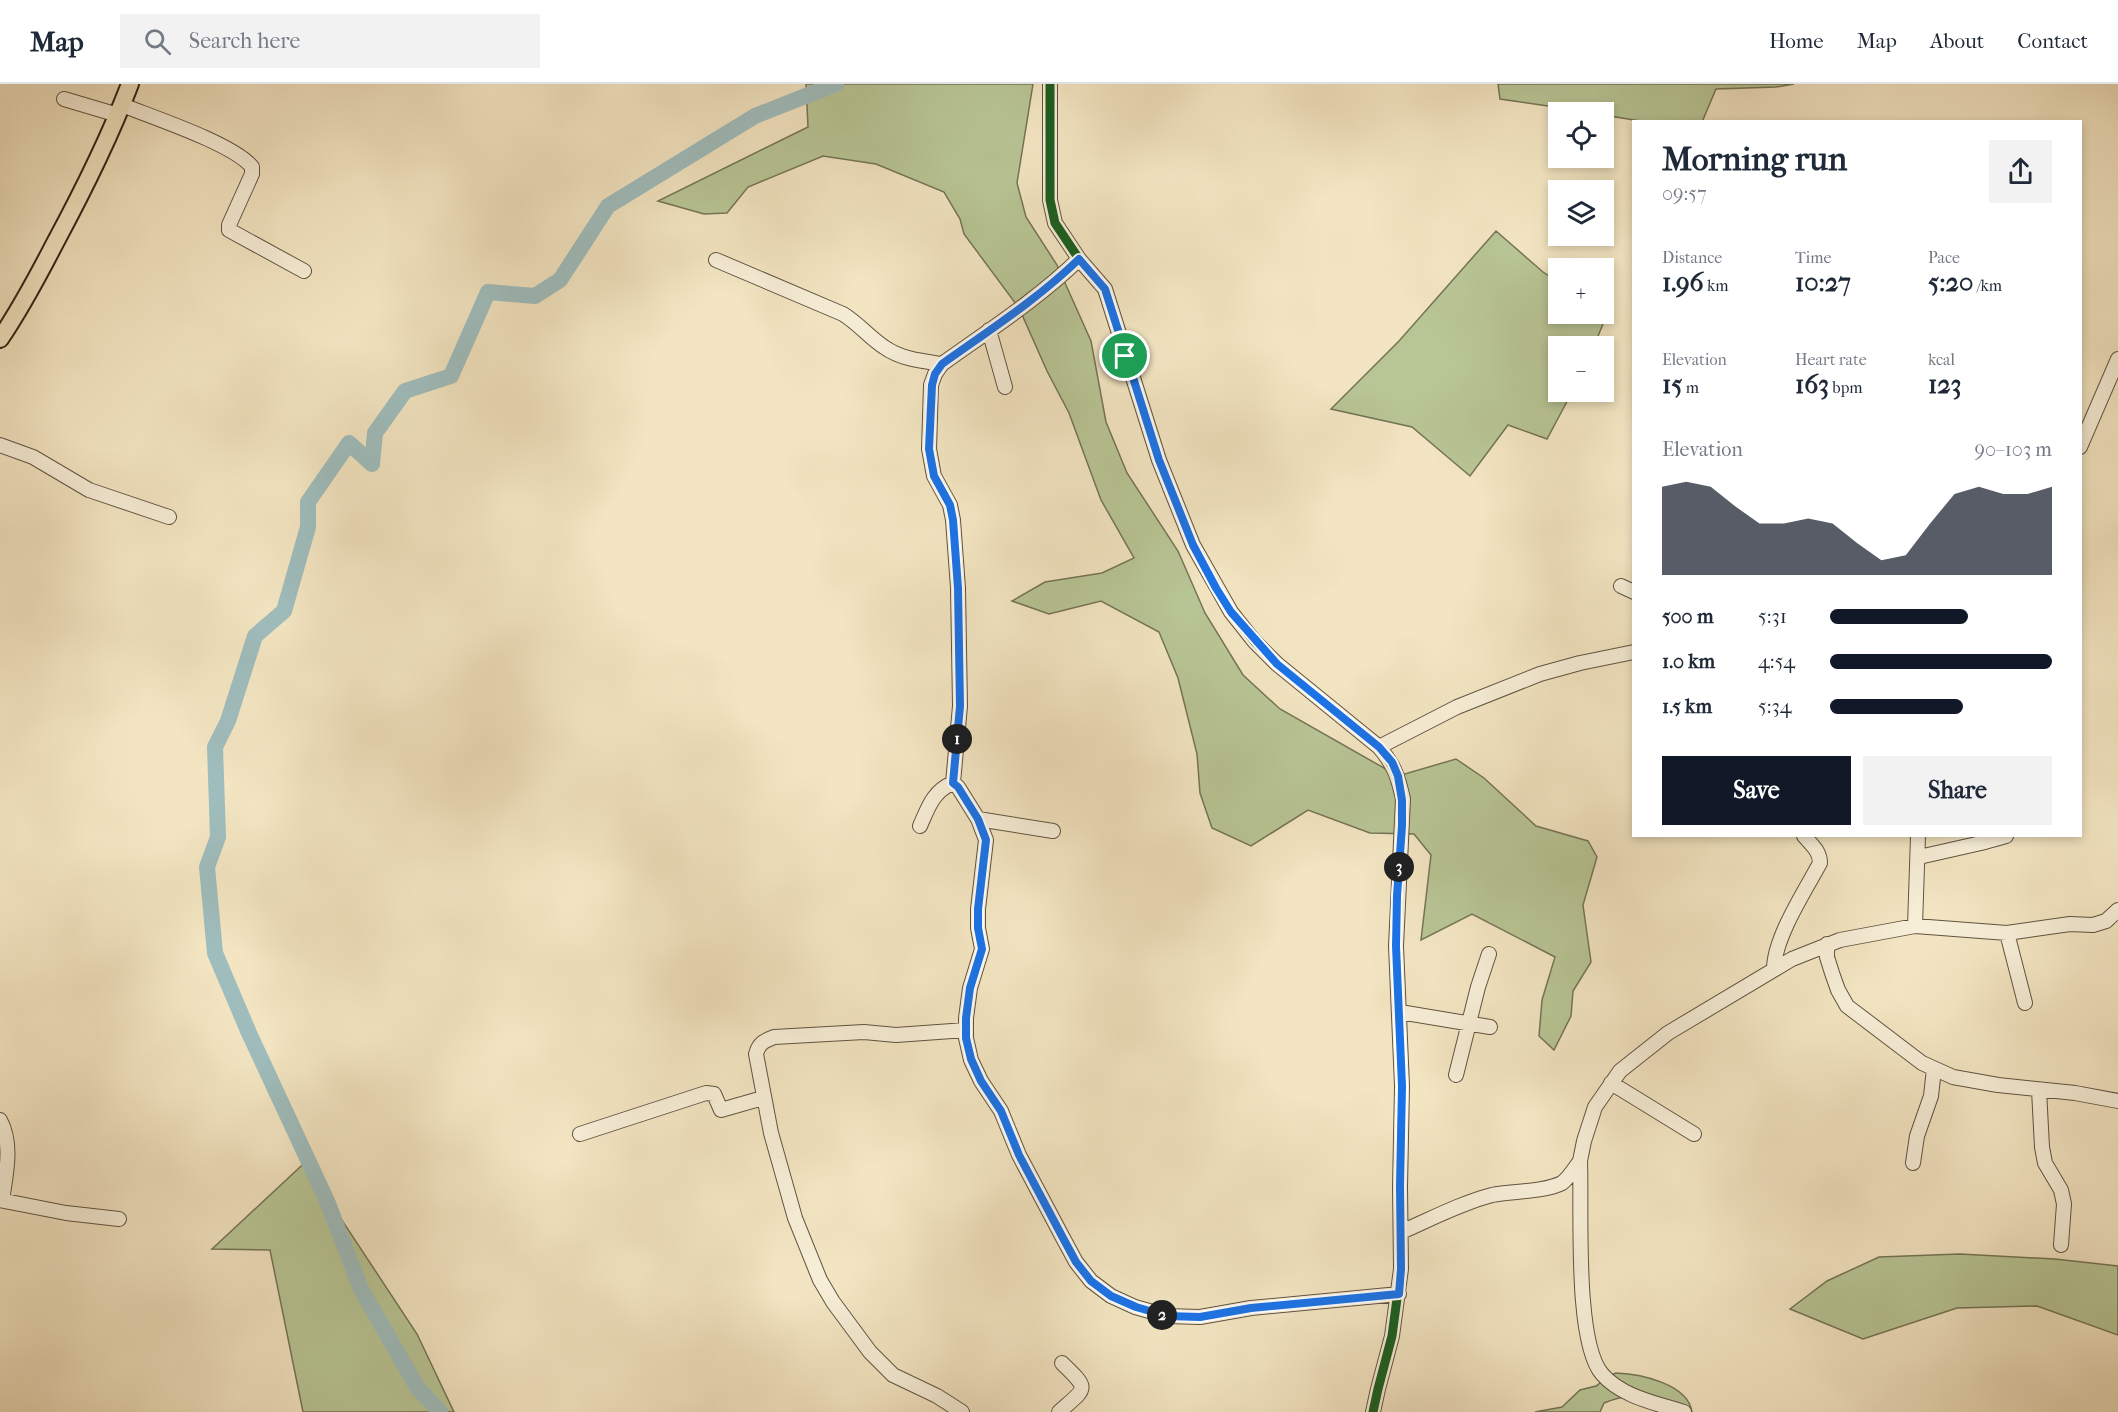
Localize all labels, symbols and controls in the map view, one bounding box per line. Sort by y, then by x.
search box [120,14,540,68]
text: Map [30,25,84,58]
icon: search [141,25,174,58]
text: Search here [189,28,300,54]
text: Home [1769,29,1824,53]
text: Map [1857,29,1897,53]
text: About [1930,29,1984,53]
text: Contact [2017,29,2088,53]
map controls [1548,102,1614,402]
button: locate [1548,102,1614,168]
text: Morning run [1662,140,1847,179]
button: share [1989,140,2052,203]
button: layers [1548,180,1614,246]
text: 09:57 [1662,182,1707,205]
text: Distance [1662,248,1722,267]
text: Time [1795,248,1831,267]
text: Pace [1928,248,1960,267]
button: + [1548,258,1614,324]
text: 1.96 [1662,267,1704,298]
text: 10:27 [1795,267,1851,298]
text: 5:20 [1928,267,1973,298]
text: km [1704,276,1729,295]
text: /km [1973,276,2002,295]
pin [1099,330,1150,381]
button: − [1548,336,1614,402]
icon: arrive [1108,339,1141,372]
text: Elevation [1662,350,1727,369]
text: Heart rate [1795,350,1867,369]
text: kcal [1928,350,1955,369]
text: 15 [1662,369,1682,400]
text: 163 [1795,369,1829,400]
text: 123 [1928,369,1961,400]
text: m [1682,378,1699,397]
text: bpm [1829,378,1863,397]
text: Elevation [1662,438,1743,461]
text: 90–103 m [1975,438,2052,461]
text: 500 m [1662,605,1714,628]
text: 5:31 [1758,605,1787,628]
text: 1.0 km [1662,650,1715,673]
text: 4:54 [1758,650,1795,673]
text: 1.5 km [1662,695,1712,718]
text: 5:34 [1758,695,1792,718]
pin: 1 [942,724,972,754]
text: 1 [954,729,960,748]
button: Save [1662,756,1851,825]
button: Share [1863,756,2052,825]
pin: 3 [1384,852,1414,882]
text: 3 [1396,857,1402,876]
pin: 2 [1147,1300,1177,1330]
text: 2 [1158,1305,1166,1324]

